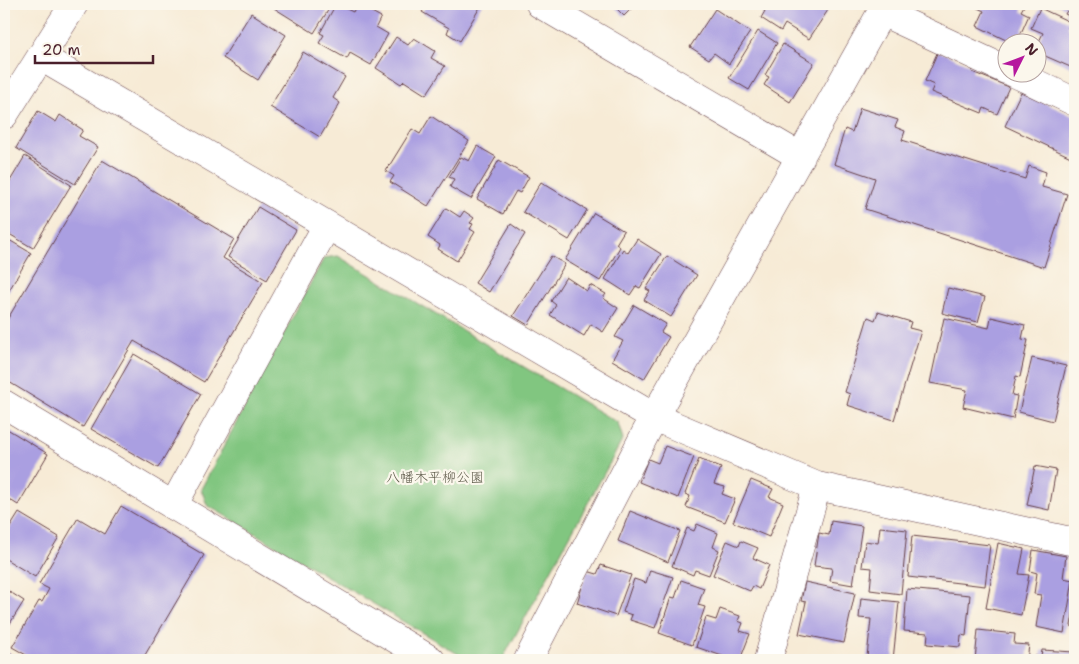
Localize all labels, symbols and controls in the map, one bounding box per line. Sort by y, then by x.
scale bar [35,32,152,64]
north arrow [996,32,1046,82]
text: N [1021,39,1042,59]
text: 20 m [42,40,81,60]
park label: 八幡木平柳公園 [386,468,484,486]

